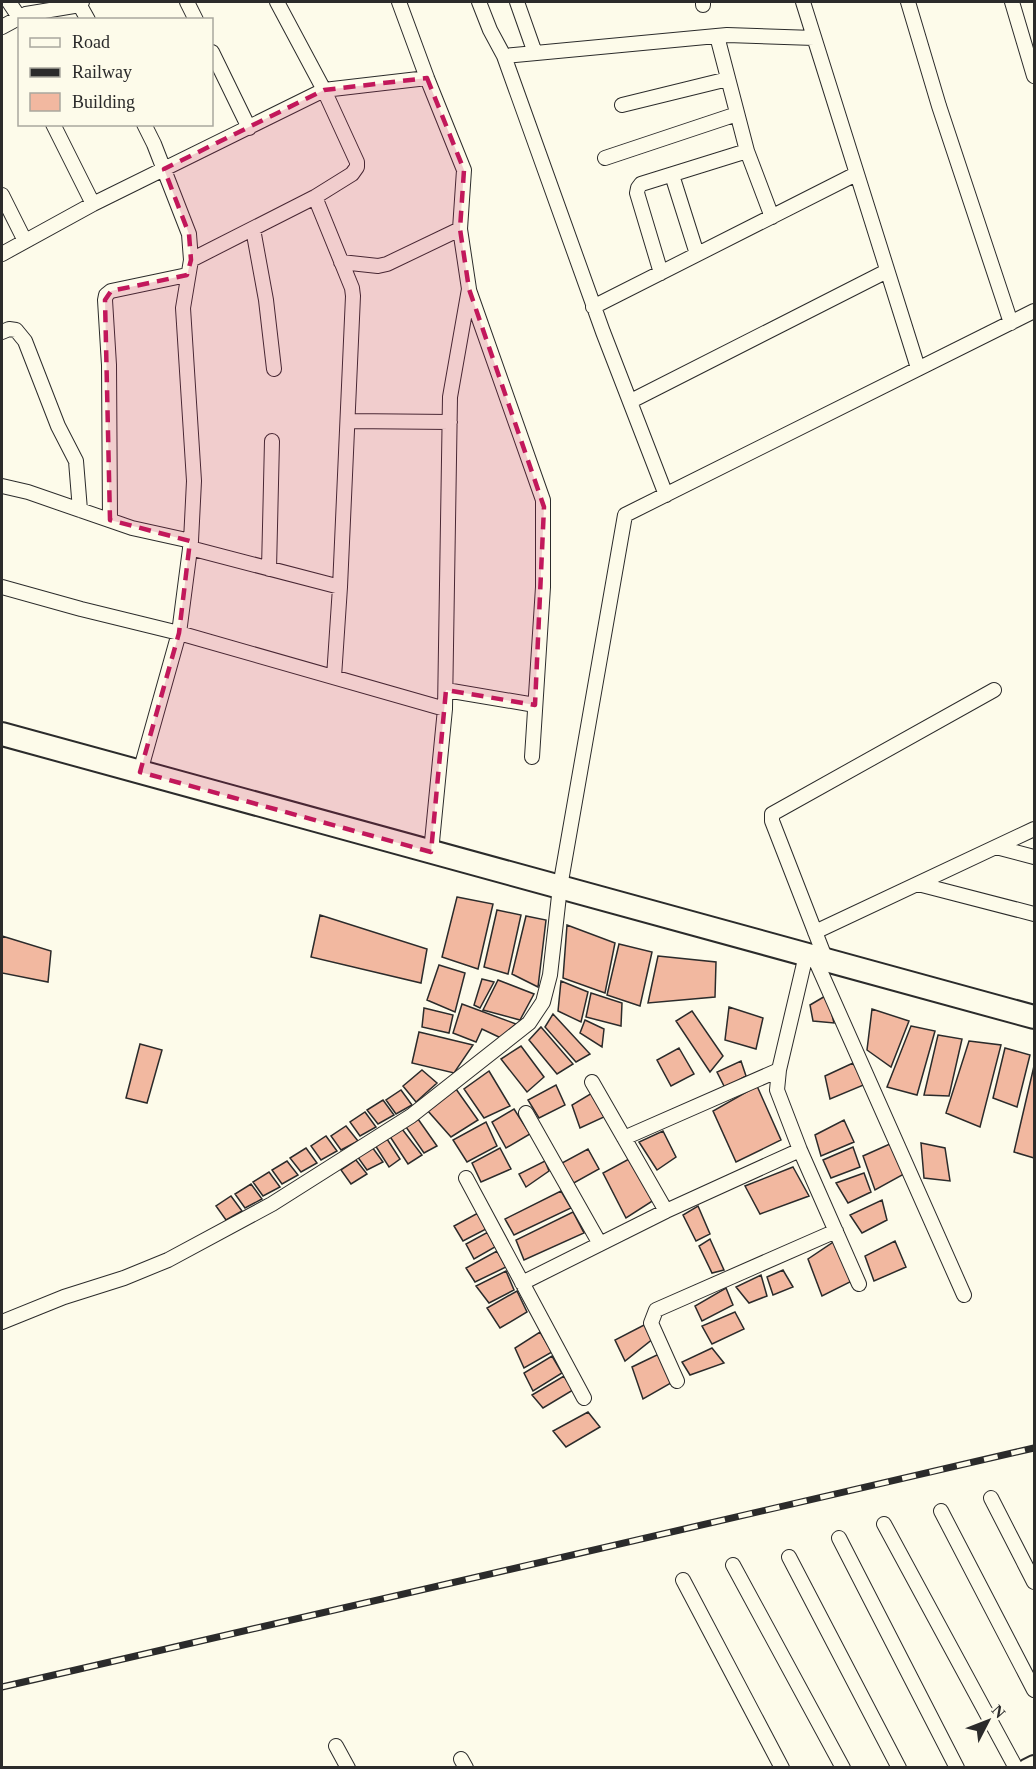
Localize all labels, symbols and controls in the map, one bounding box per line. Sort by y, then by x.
legend [18,18,213,126]
text: Road [72,32,110,52]
text: Railway [72,62,132,82]
text: Building [72,92,135,112]
north arrow [958,1691,1018,1751]
text: N [989,1701,1009,1722]

